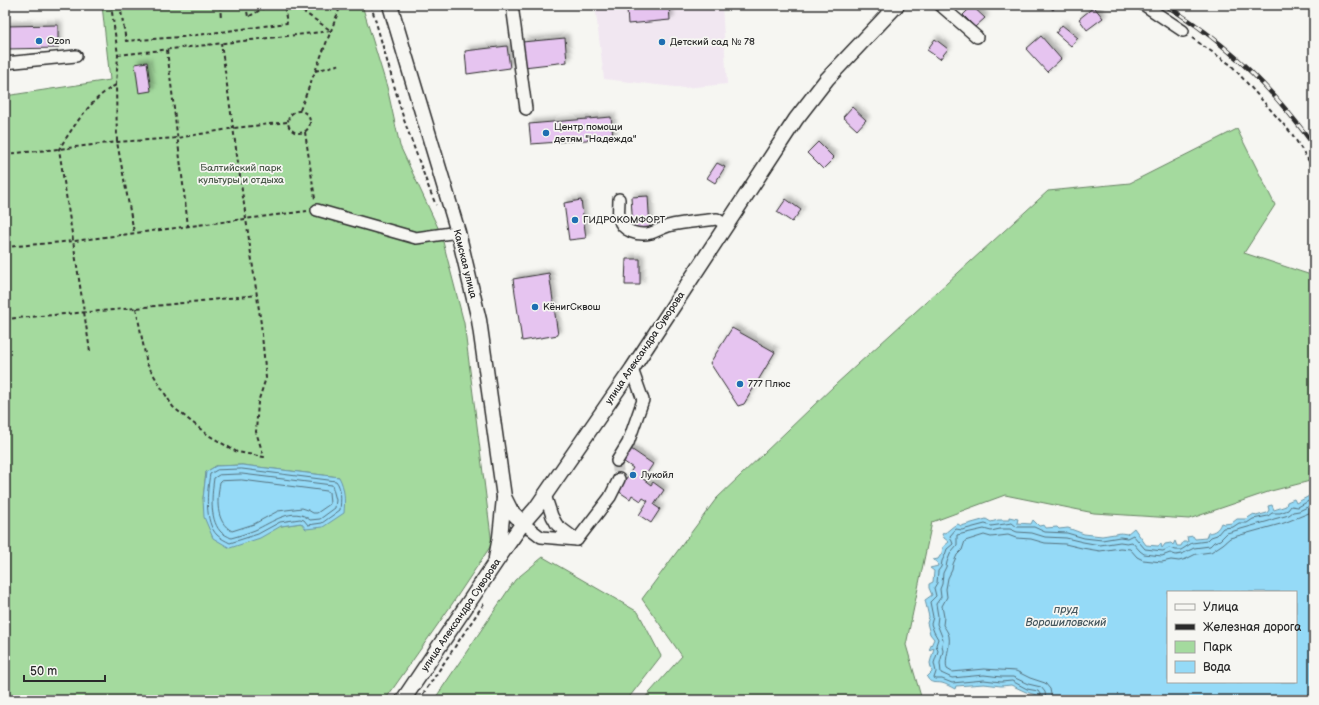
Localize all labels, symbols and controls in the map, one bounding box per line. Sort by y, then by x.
place label: Ozon [47,35,71,47]
marker: Ozon [34,36,44,46]
place label: Детский сад № 78 [670,36,755,48]
marker: Детский сад № 78 [657,37,667,47]
place label: Центр помощи детям "Надежда" [554,121,637,145]
marker: Центр помощи детям "Надежда" [541,128,551,138]
park label: Балтийский парк культуры и отдыха [198,162,284,186]
place label: ГИДРОКОМФОРТ [583,214,666,226]
marker: ГИДРОКОМФОРТ [570,215,580,225]
street label: Камская улица [451,228,479,300]
street label: улица Александра Суворова [603,289,687,407]
place label: КёнигСквош [543,301,601,313]
marker: КёнигСквош [530,302,540,312]
place label: 777 Плюс [748,378,790,390]
marker: 777 Плюс [735,379,745,389]
place label: Лукойл [640,469,674,481]
marker: Лукойл [628,470,638,480]
street label: улица Александра Суворова [419,556,503,674]
legend [1167,591,1297,683]
text: Улица [1203,600,1239,615]
water label: пруд Ворошиловский [1026,603,1107,629]
text: Железная дорога [1203,620,1301,635]
text: Парк [1203,640,1233,655]
scale bar [24,657,105,683]
text: Вода [1203,660,1231,675]
text: 50 m [30,664,57,679]

